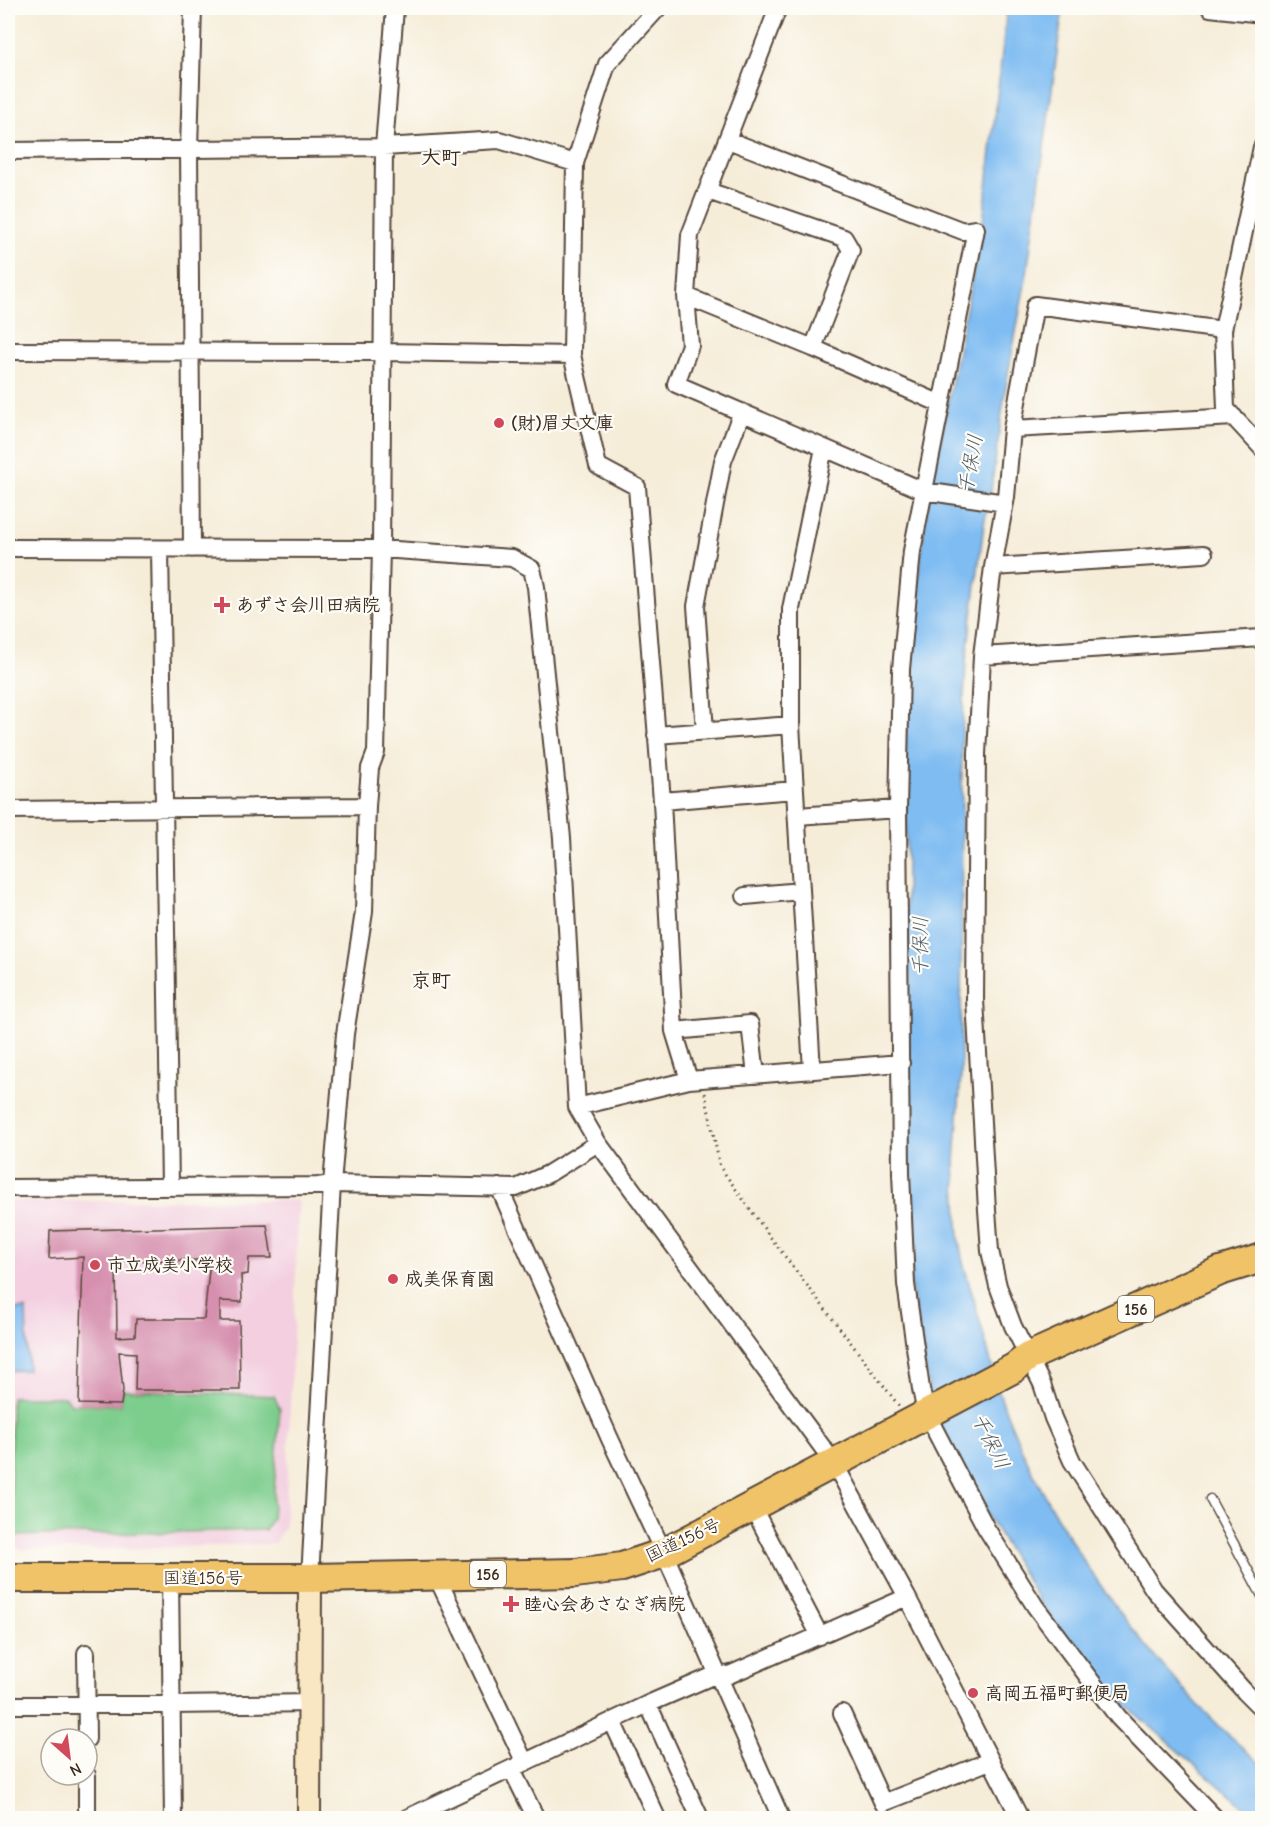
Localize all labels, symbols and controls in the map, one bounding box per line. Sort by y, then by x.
district label: 大町 [421,146,461,169]
place label: (財)眉丈文庫 [511,413,614,434]
marker: (財)眉丈文庫 [492,416,506,430]
water label: 千保川 [954,433,987,496]
place label: あずさ会川田病院 [236,595,380,616]
marker: あずさ会川田病院 [213,596,231,614]
water label: 千保川 [909,916,932,976]
district label: 京町 [411,969,451,992]
place label: 市立成美小学校 [107,1255,233,1276]
marker: 市立成美小学校 [88,1258,102,1272]
place label: 成美保育園 [405,1269,495,1290]
marker: 成美保育園 [386,1272,400,1286]
road number: 156 [1118,1296,1154,1322]
water label: 千保川 [967,1409,1014,1473]
street label: 国道156号 [642,1514,724,1567]
road number: 156 [470,1561,506,1587]
street label: 国道156号 [163,1568,243,1589]
place label: 睦心会あさなぎ病院 [524,1594,685,1615]
marker: 睦心会あさなぎ病院 [502,1595,520,1613]
place label: 高岡五福町郵便局 [985,1683,1129,1704]
marker: 高岡五福町郵便局 [966,1686,980,1700]
north arrow [39,1727,99,1787]
text: N [67,1759,84,1780]

